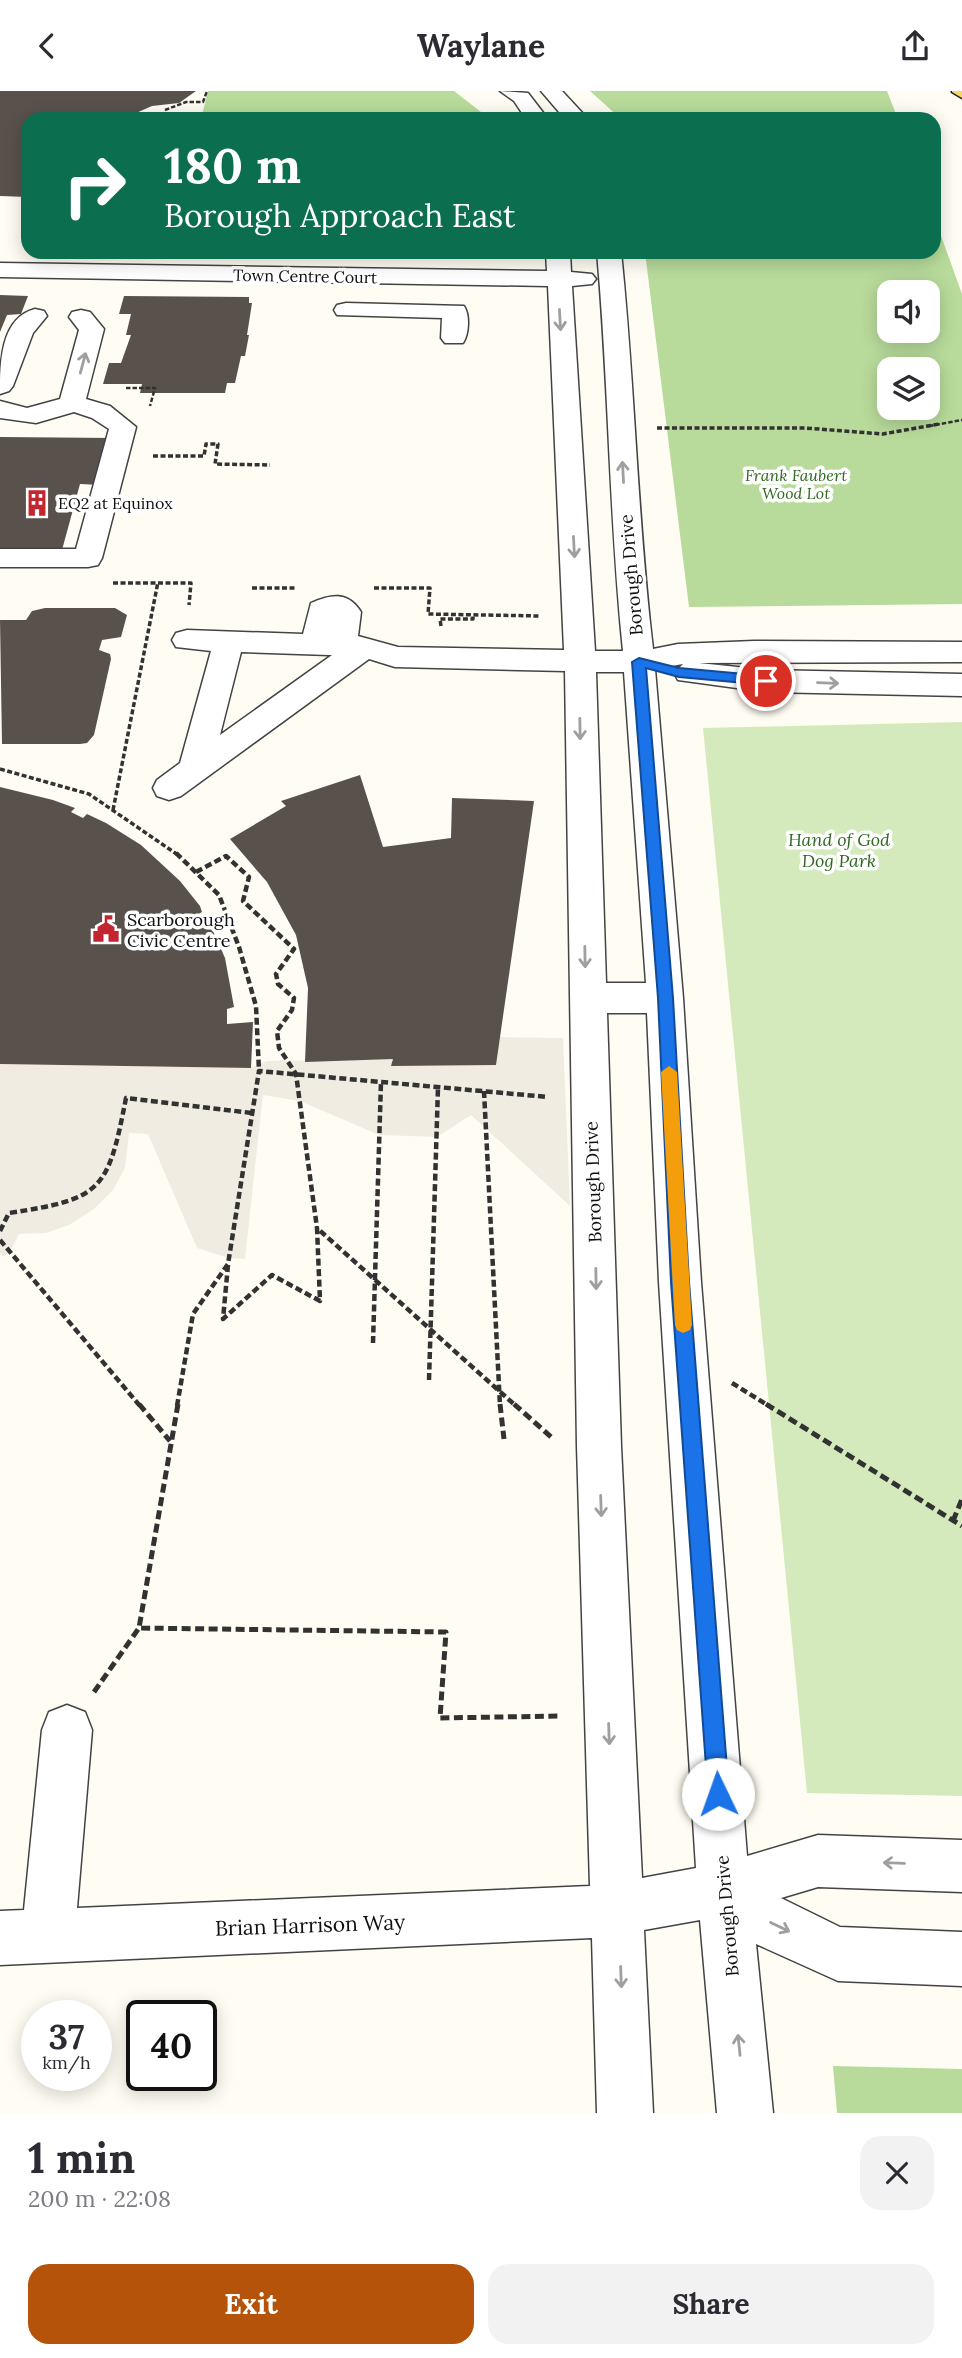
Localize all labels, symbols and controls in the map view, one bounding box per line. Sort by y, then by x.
text: Waylane [417,25,545,66]
icon: back [28,27,66,65]
icon: share [896,27,934,65]
text: 180 m [164,134,301,196]
icon: right [49,140,140,231]
text: Borough Approach East [164,195,515,236]
street label: Town Centre Court [233,265,378,287]
map controls [877,280,940,420]
button: sound [877,280,940,343]
one-way arrow [554,308,567,331]
one-way arrow [77,352,90,375]
button: layers [877,357,940,420]
one-way arrow [617,461,630,484]
park label: Frank Faubert Wood Lot [745,465,847,503]
building icon: EQ2 at Equinox [22,488,52,518]
place label: EQ2 at Equinox [58,493,173,513]
street label: Borough Drive [614,513,648,637]
one-way arrow [567,536,580,559]
pin [736,651,796,711]
icon: arrive [747,662,785,700]
one-way arrow [816,676,839,689]
one-way arrow [573,717,587,740]
park label: Hand of God Dog Park [788,828,890,872]
place label: Scarborough Civic Centre [127,908,235,952]
public building icon: Scarborough Civic Centre [91,914,121,944]
one-way arrow [579,945,592,968]
street label: Borough Drive [579,1121,607,1243]
one-way arrow [589,1267,603,1290]
one-way arrow [595,1495,608,1518]
one-way arrow [603,1722,616,1745]
position arrow [681,1757,755,1831]
street label: Borough Drive [710,1854,744,1978]
one-way arrow [883,1857,906,1870]
street label: Brian Harrison Way [214,1908,406,1942]
one-way arrow [769,1921,790,1935]
one-way arrow [614,1966,628,1989]
speed limit sign: 40 [126,2000,217,2091]
text: 37 [48,2014,85,2059]
one-way arrow [733,2034,746,2057]
text: km/h [42,2051,91,2074]
text: 1 min [28,2131,135,2185]
button: close [860,2136,934,2210]
text: 200 m · 22:08 [28,2184,171,2213]
button: Exit [28,2264,474,2344]
button: Share [488,2264,934,2344]

